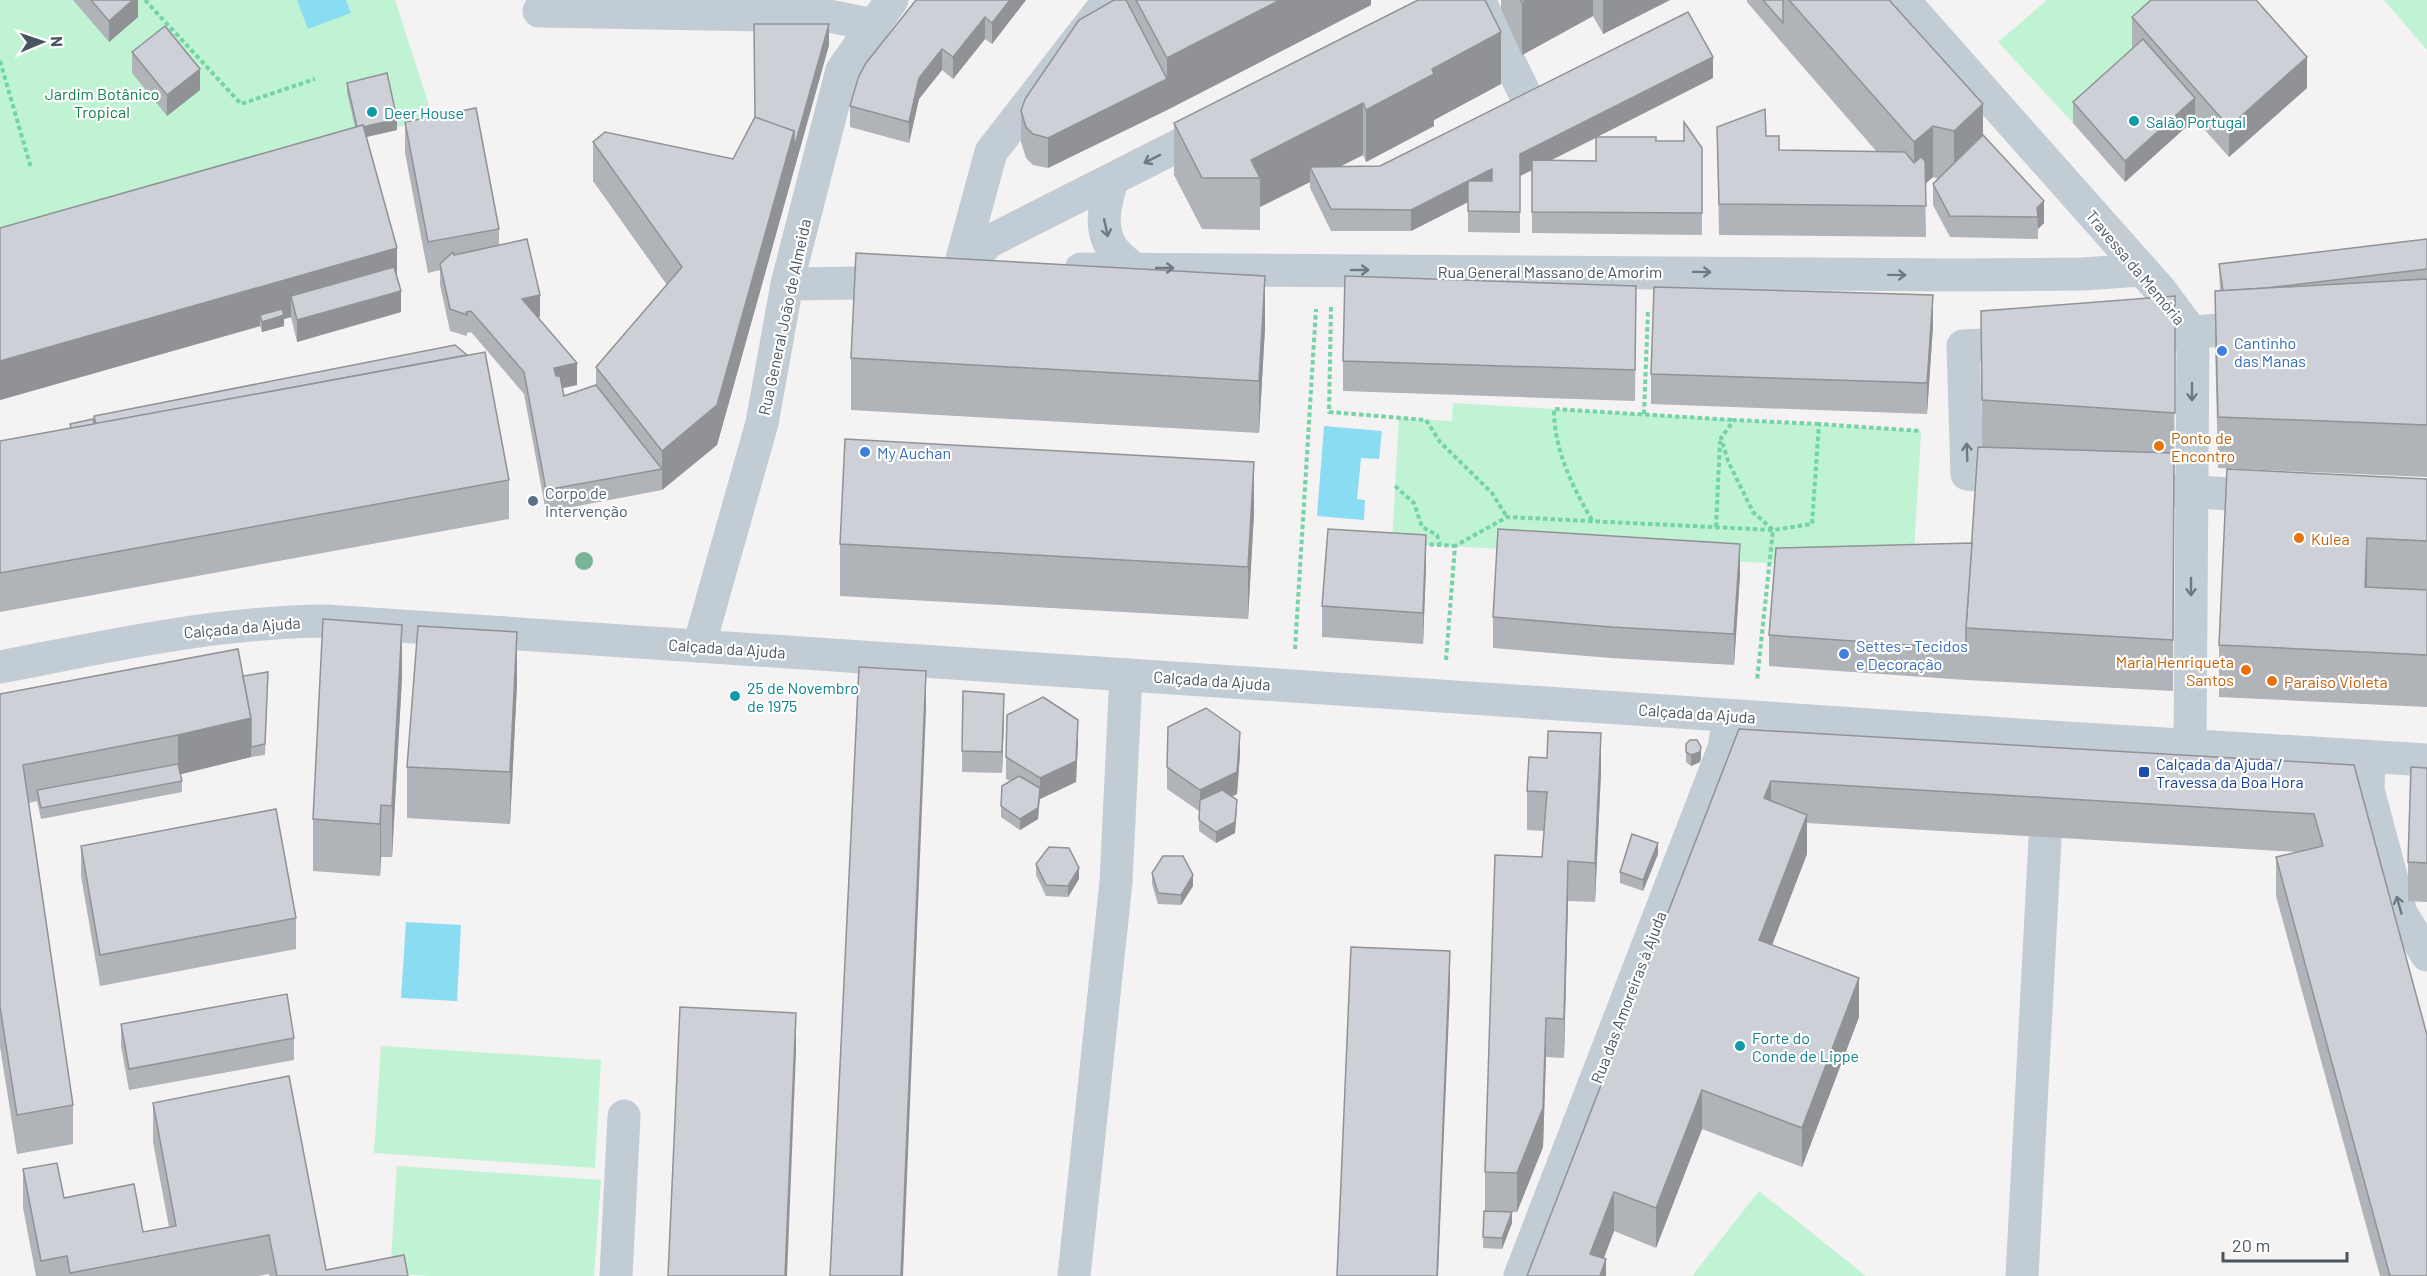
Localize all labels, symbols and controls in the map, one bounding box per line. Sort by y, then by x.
north arrow [12,12,72,72]
text: N [48,36,67,47]
park label: Jardim Botânico Tropical [45,84,159,121]
place label: Deer House [384,103,464,122]
marker: Deer House [365,105,379,119]
place label: Salão Portugal [2146,112,2246,131]
marker: Salão Portugal [2127,114,2141,128]
one-way arrow [1144,153,1161,165]
street label: Travessa da Memória [2082,206,2190,328]
street label: Rua General João de Almeida [754,217,814,417]
one-way arrow [1101,217,1112,237]
one-way arrow [1154,262,1174,274]
street label: Rua General Massano de Amorim [1438,262,1662,281]
one-way arrow [1349,264,1369,276]
one-way arrow [1691,266,1711,278]
one-way arrow [1886,269,1906,281]
place label: Cantinho das Manas [2234,333,2306,370]
marker: Cantinho das Manas [2215,344,2229,358]
one-way arrow [2186,382,2198,402]
place label: Ponto de Encontro [2171,428,2235,465]
marker: Ponto de Encontro [2152,439,2166,453]
place label: My Auchan [877,443,951,462]
one-way arrow [1961,443,1972,463]
marker: My Auchan [858,445,872,459]
place label: Corpo de Intervenção [545,483,628,520]
marker: Corpo de Intervenção [526,494,540,508]
place label: Kulea [2311,529,2350,548]
marker: Kulea [2292,531,2306,545]
one-way arrow [2185,577,2197,597]
street label: Calçada da Ajuda [183,612,301,642]
street label: Calçada da Ajuda [668,634,786,662]
place label: Settes - Tecidos e Decoração [1856,636,1968,673]
marker: Settes - Tecidos e Decoração [1837,647,1851,661]
place label: Maria Henriqueta Santos [2116,652,2234,689]
marker: Maria Henriqueta Santos [2239,663,2253,677]
street label: Calçada da Ajuda [1153,666,1271,694]
place label: Paraiso Violeta [2284,672,2388,691]
marker: Paraiso Violeta [2265,674,2279,688]
place label: 25 de Novembro de 1975 [747,678,859,715]
marker: 25 de Novembro de 1975 [728,689,742,703]
street label: Calçada da Ajuda [1638,699,1756,727]
place label: Calçada da Ajuda / Travessa da Boa Hora [2156,754,2304,791]
marker: Calçada da Ajuda / Travessa da Boa Hora [2137,765,2151,779]
one-way arrow [2393,895,2404,914]
street label: Rua das Amoreiras à Ajuda [1586,908,1670,1086]
place label: Forte do Conde de Lippe [1752,1028,1859,1065]
marker: Forte do Conde de Lippe [1733,1039,1747,1053]
scale bar [2223,1225,2348,1263]
text: 20 m [2232,1234,2270,1256]

